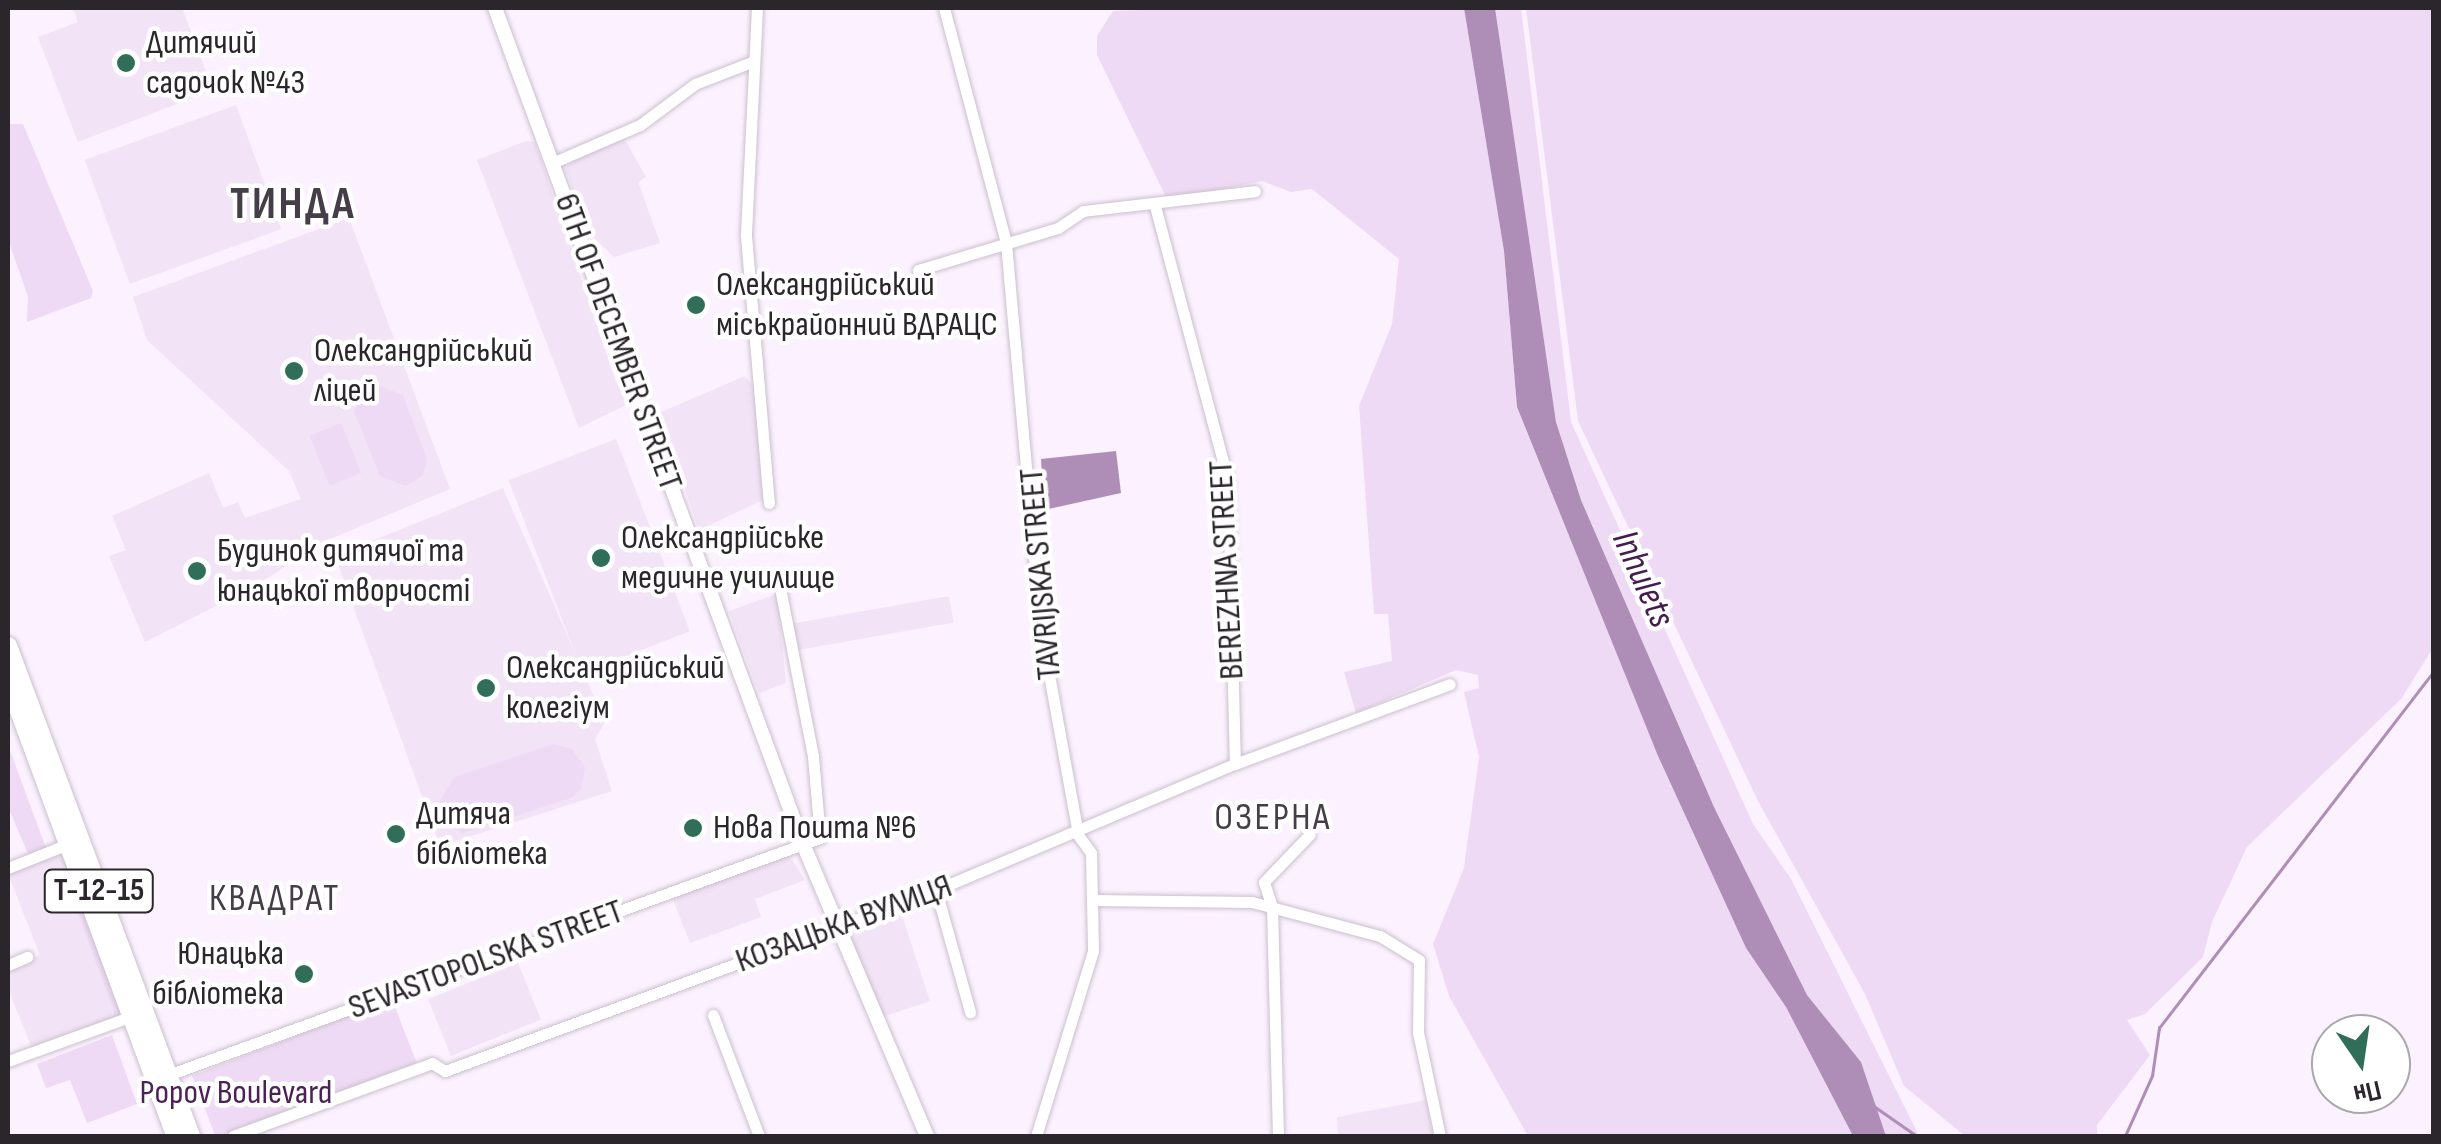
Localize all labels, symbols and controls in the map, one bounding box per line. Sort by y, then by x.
place label: Дитячий садочок №43 [146,22,305,104]
marker: Дитячий садочок №43 [115,52,137,74]
district label: ТИНДА [230,178,356,232]
street label: 6TH OF DECEMBER STREET [545,188,691,496]
place label: Олександрійський міськрайонний ВДРАЦС [716,264,998,346]
marker: Олександрійський міськрайонний ВДРАЦС [685,294,707,316]
place label: Олександрійський ліцей [314,330,533,412]
marker: Олександрійський ліцей [283,360,305,382]
street label: BEREZHNA STREET [1200,459,1254,681]
street label: TAVRIJSKA STREET [1011,466,1071,682]
place label: Олександрійське медичне училище [621,517,835,599]
water label: Inhulets [1602,524,1684,634]
place label: Будинок дитячої та юнацької творчості [217,530,470,612]
marker: Олександрійське медичне училище [590,547,612,569]
marker: Будинок дитячої та юнацької творчості [186,560,208,582]
place label: Олександрійський колегіум [506,647,725,729]
marker: Олександрійський колегіум [475,677,497,699]
place label: Дитяча бібліотека [416,793,548,875]
district label: ОЗЕРНА [1214,795,1332,841]
place label: Нова Пошта №6 [713,807,916,849]
marker: Нова Пошта №6 [682,817,704,839]
marker: Дитяча бібліотека [385,823,407,845]
road number: Т-12-15 [42,864,156,918]
street label: КОЗАЦЬКА ВУЛИЦЯ [730,865,958,983]
district label: КВАДРАТ [209,876,341,922]
street label: SEVASTOPOLSKA STREET [343,891,629,1029]
place label: Юнацька бібліотека [152,933,284,1015]
marker: Юнацька бібліотека [293,963,315,985]
north arrow [2311,1014,2411,1114]
park label: Popov Boulevard [140,1072,332,1114]
text: Пн [2351,1073,2384,1111]

